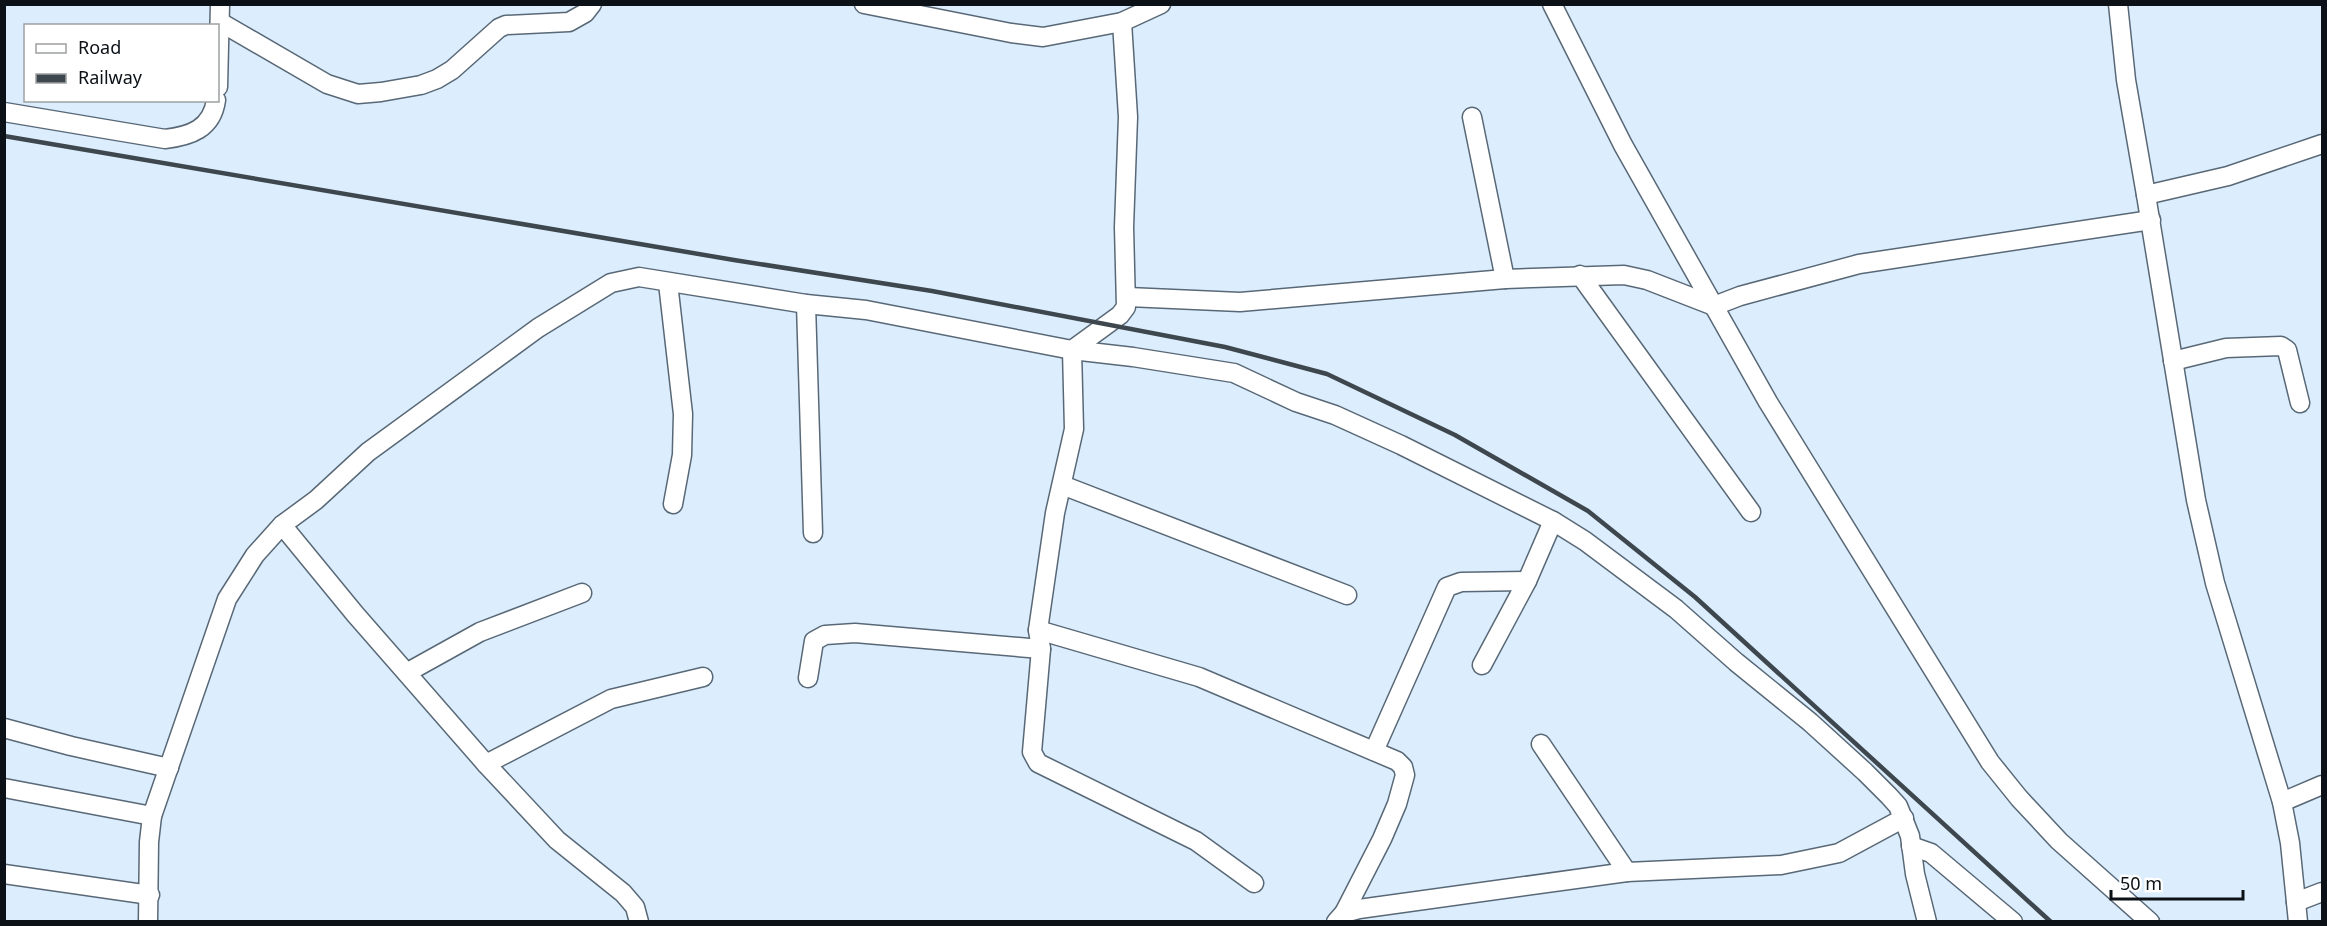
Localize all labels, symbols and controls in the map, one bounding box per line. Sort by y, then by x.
legend [24,24,219,102]
text: Road [78,35,121,59]
text: Railway [78,65,143,89]
scale bar [2111,863,2243,901]
text: 50 m [2120,871,2162,895]

